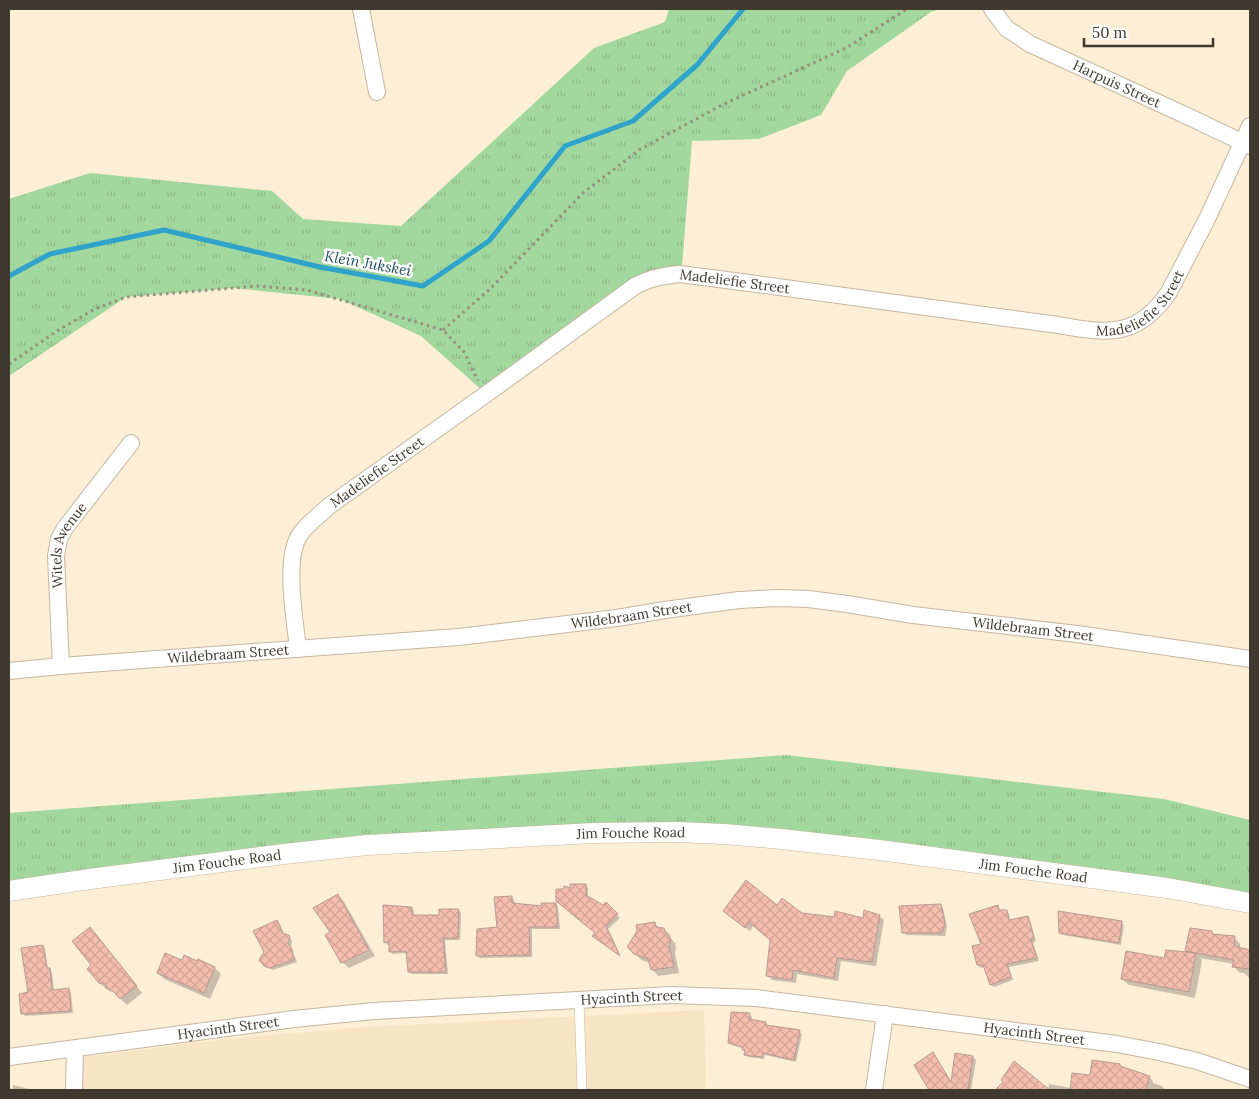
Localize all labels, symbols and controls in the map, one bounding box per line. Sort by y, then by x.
scale bar [1084,15,1213,47]
text: 50 m [1092,23,1127,42]
street label: Harpuis Street [1070,56,1164,112]
water label: Klein Jukskei [323,246,413,280]
street label: Madeliefie Street [678,265,792,298]
street label: Madeliefie Street [1096,266,1188,340]
street label: Madeliefie Street [327,432,428,511]
street label: Witels Avenue [47,498,91,589]
street label: Wildebraam Street [570,597,693,632]
street label: Wildebraam Street [972,613,1096,645]
street label: Wildebraam Street [167,640,290,667]
street label: Jim Fouche Road [575,823,686,843]
street label: Jim Fouche Road [171,845,282,877]
street label: Jim Fouche Road [977,854,1089,886]
street label: Hyacinth Street [580,986,684,1009]
street label: Hyacinth Street [176,1012,281,1043]
street label: Hyacinth Street [982,1018,1087,1049]

